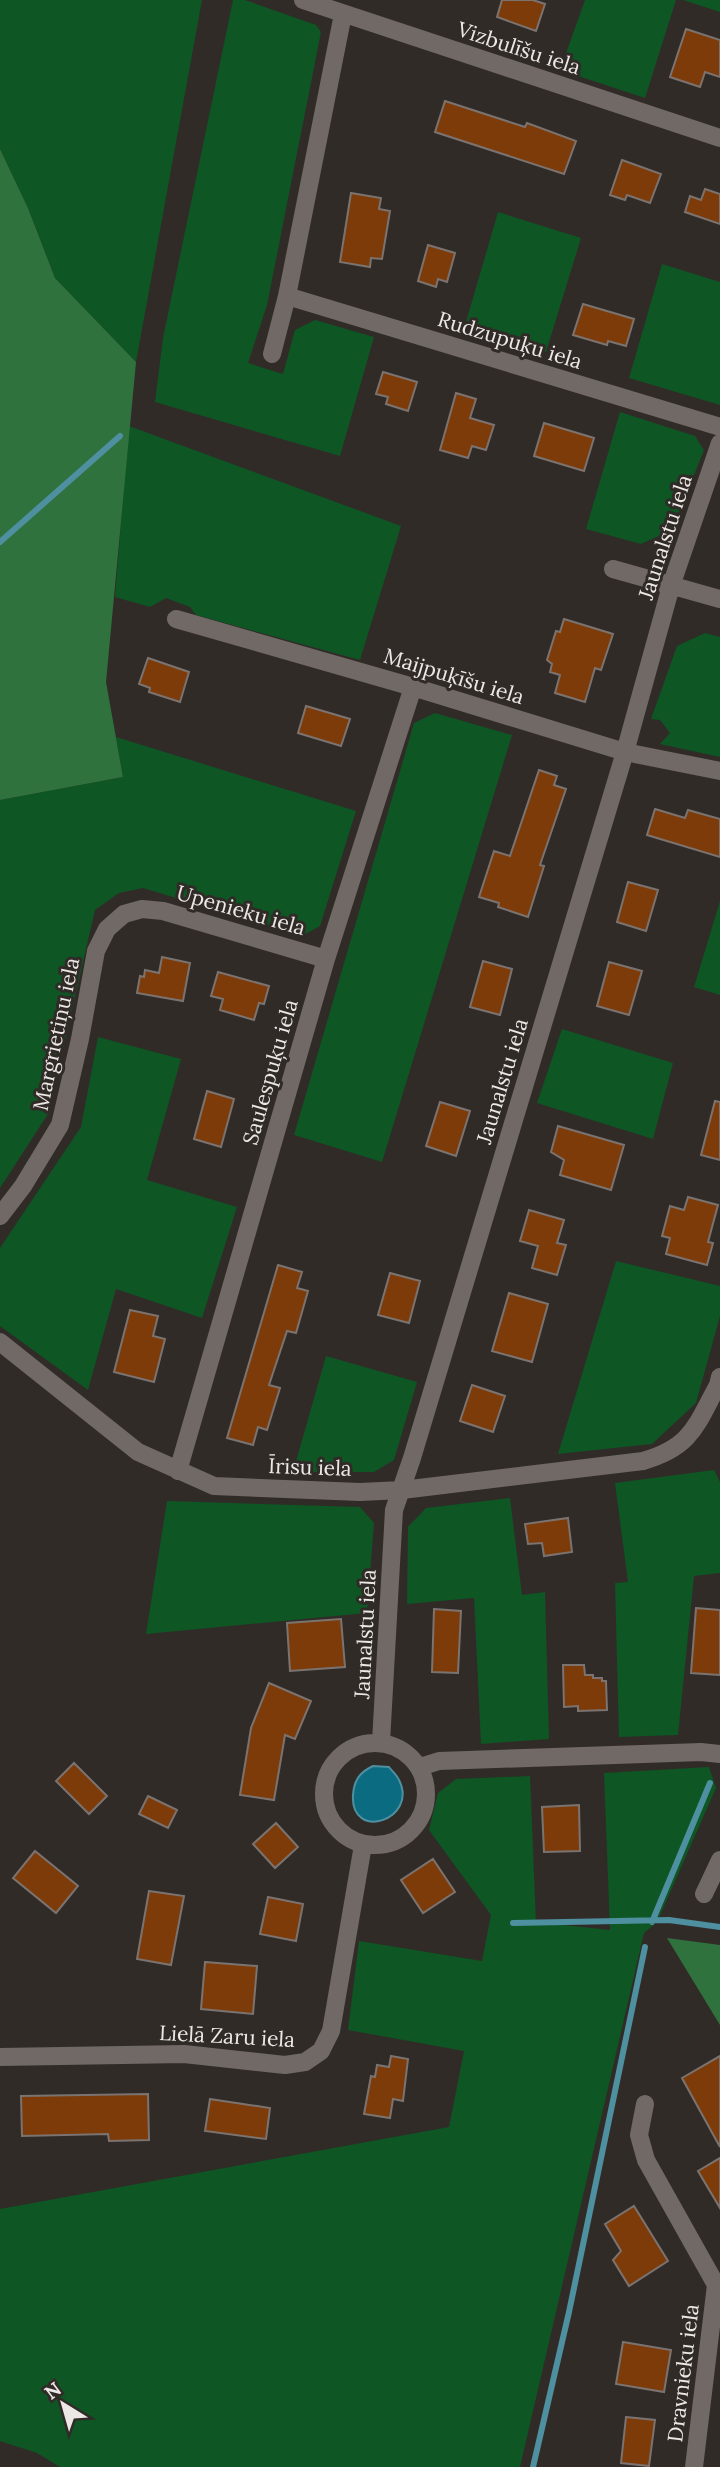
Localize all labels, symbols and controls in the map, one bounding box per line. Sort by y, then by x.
street label: Vizbulīšu iela [453,15,584,81]
street label: Rudzupuķu iela [434,305,586,375]
street label: Jaunalstu iela [632,471,698,604]
street label: Maijpuķīšu iela [381,642,528,710]
street label: Upenieku iela [173,879,309,941]
street label: Margrietiņu iela [27,955,85,1113]
street label: Saulespuķu iela [236,996,304,1148]
street label: Jaunalstu iela [470,1015,534,1148]
street label: Īrisu iela [268,1452,352,1482]
street label: Jaunalstu iela [348,1568,382,1701]
street label: Lielā Zaru iela [158,2019,296,2053]
street label: Dravnieku iela [661,2302,705,2444]
north arrow [28,2369,98,2439]
text: N [40,2376,66,2404]

